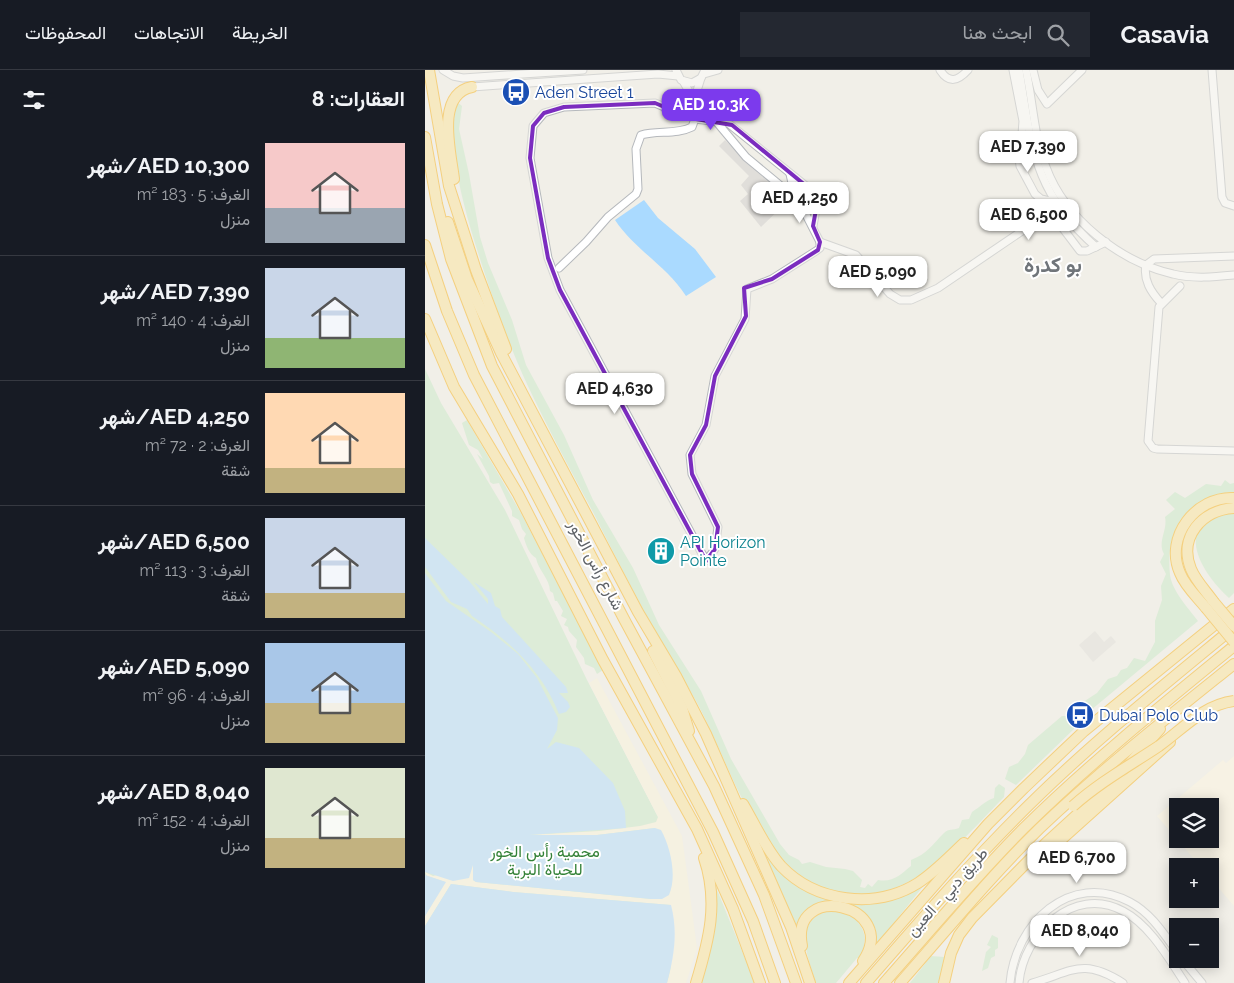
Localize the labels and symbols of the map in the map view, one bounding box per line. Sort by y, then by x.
bus stop icon: Aden Street 1 [501,77,531,107]
place label: Aden Street 1 [535,83,634,102]
pin: AED 10.3K [654,88,768,131]
pin: AED 7,390 [971,131,1085,173]
pin: AED 4,250 [743,182,857,224]
pin: AED 6,500 [972,198,1086,241]
district label: بو كدرة [1024,252,1082,278]
pin: AED 5,090 [821,256,935,298]
pin: AED 4,630 [558,372,672,415]
street label: شارع رأس الخور [562,516,628,614]
place label: API Horizon Pointe [680,533,766,570]
building icon: API Horizon Pointe [646,536,676,566]
bus stop icon: Dubai Polo Club [1065,700,1095,730]
place label: Dubai Polo Club [1099,706,1218,725]
park label: محمية رأس الخور للحياة البرية [489,842,600,880]
pin: AED 6,700 [1020,842,1134,884]
street label: طريق دبي - العين [902,844,995,943]
pin: AED 8,040 [1023,914,1137,957]

